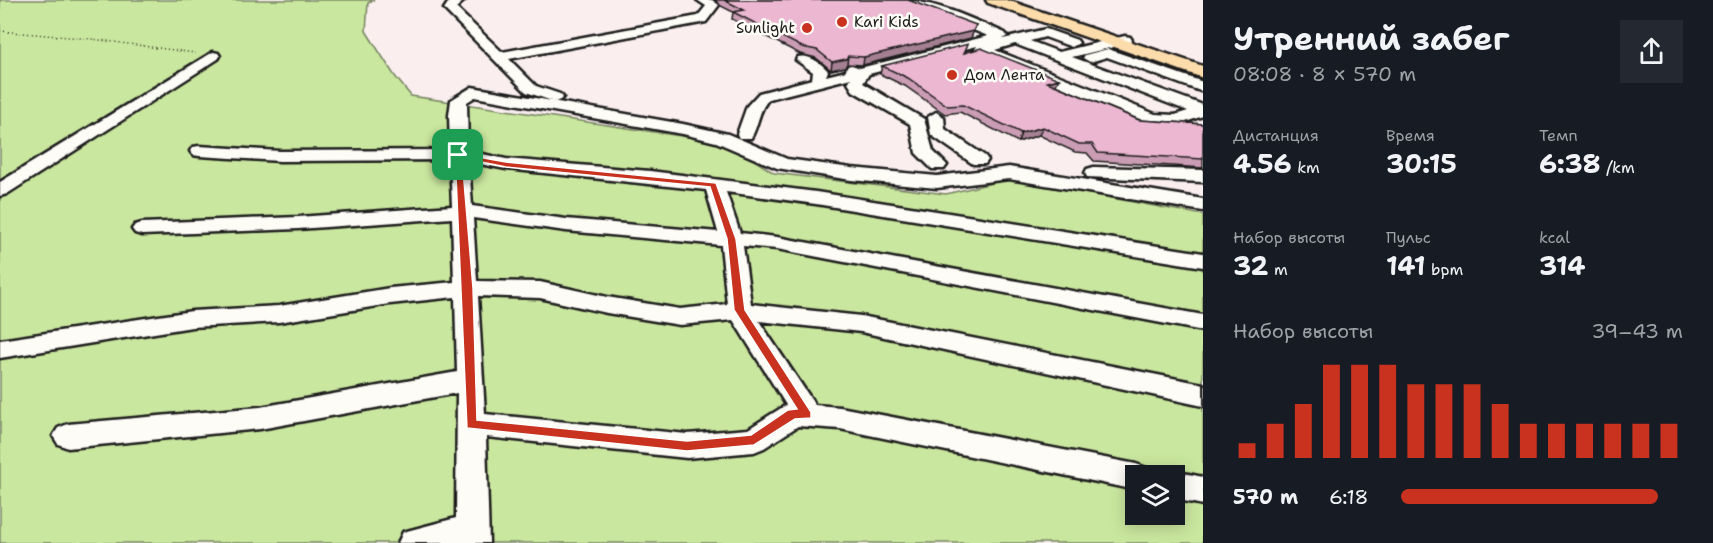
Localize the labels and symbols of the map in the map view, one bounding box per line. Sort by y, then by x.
place label: Kari Kids [854,12,919,32]
marker: Kari Kids [835,15,849,29]
place label: Sunlight [736,18,795,38]
marker: Sunlight [800,21,814,35]
place label: Дом Лента [964,65,1045,85]
marker: Дом Лента [945,68,959,82]
pin [432,129,483,180]

